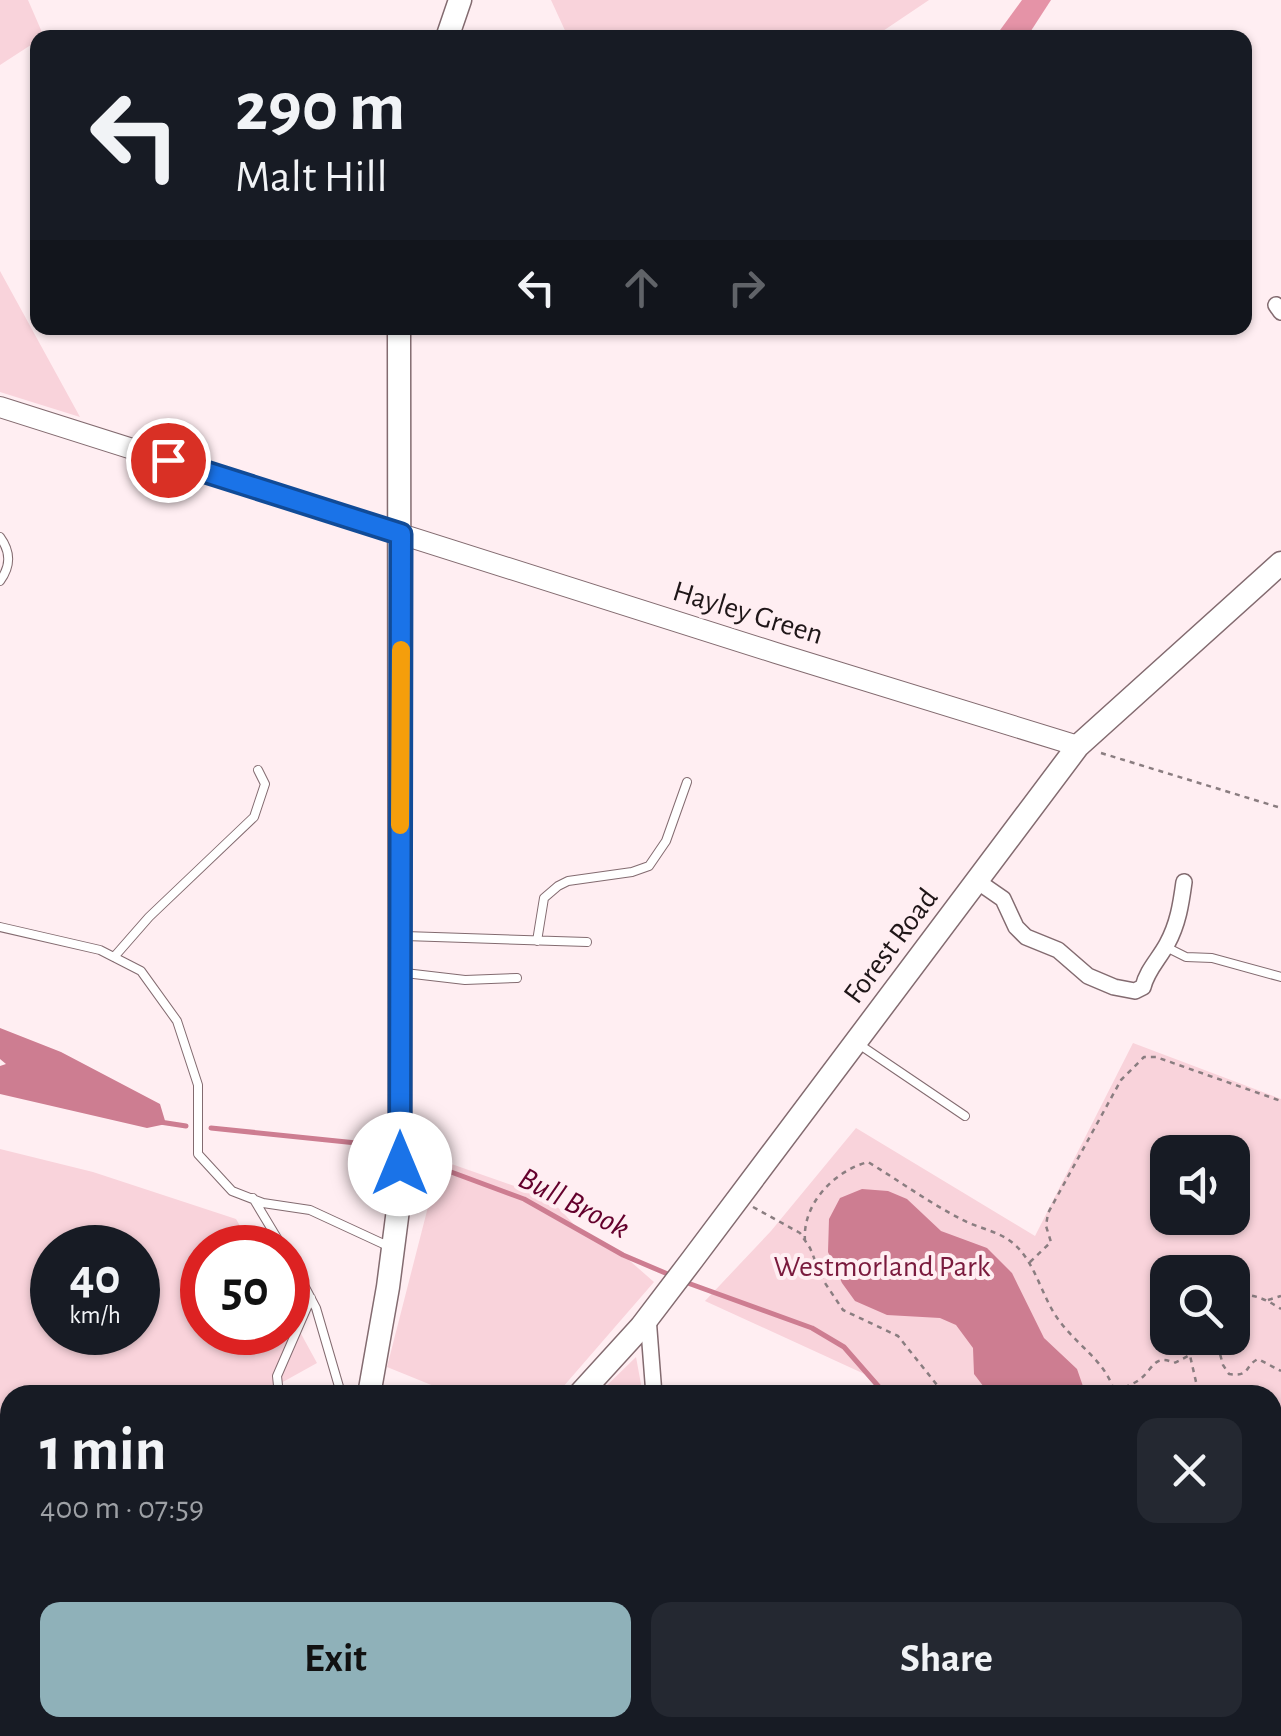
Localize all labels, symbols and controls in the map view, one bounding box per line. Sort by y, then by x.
icon: left [70,70,200,200]
text: 290 m [235,73,405,143]
text: Malt Hill [235,155,388,200]
icon: left [509,260,564,315]
icon: ahead [614,260,669,315]
icon: right [719,260,774,315]
pin [126,418,211,503]
icon: arrive [141,433,196,488]
street label: Hayley Green [669,576,827,650]
street label: Forest Road [838,883,944,1009]
position arrow [348,1112,452,1216]
map controls [1150,1135,1250,1355]
button: sound [1150,1135,1250,1235]
water label: Bull Brook [514,1162,634,1244]
speed limit sign: 50 [180,1225,310,1355]
park label: Westmorland Park [774,1252,991,1282]
text: 40 [69,1253,121,1303]
button: search [1150,1255,1250,1355]
text: km/h [69,1303,121,1328]
button: close [1137,1418,1242,1523]
text: 1 min [40,1421,166,1481]
text: 400 m · 07:59 [40,1492,204,1524]
button: Exit [40,1602,631,1717]
button: Share [651,1602,1242,1717]

